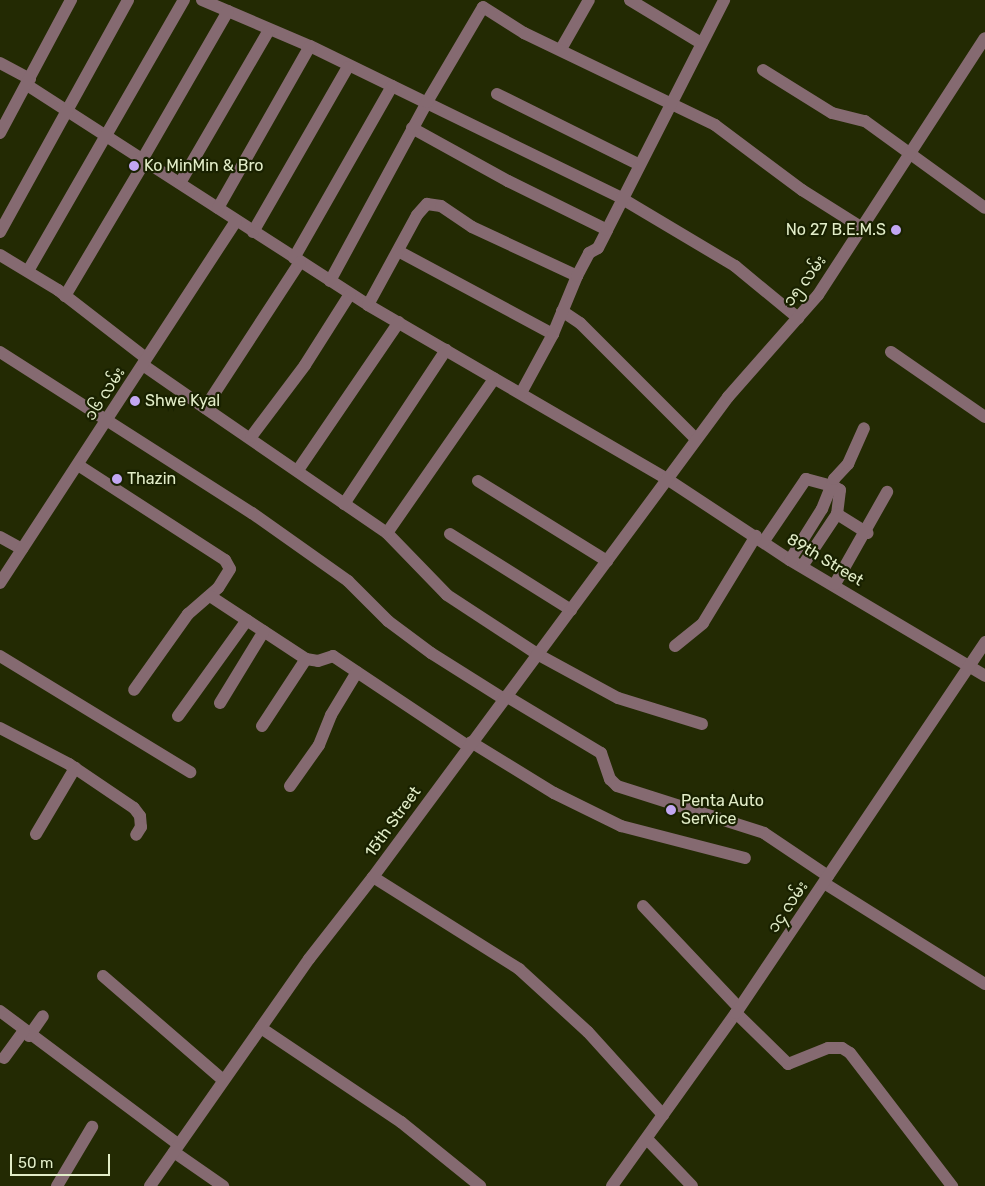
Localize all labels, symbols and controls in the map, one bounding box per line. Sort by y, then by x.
place label: Ko MinMin & Bro [144,156,264,176]
marker: Ko MinMin & Bro [128,160,140,172]
place label: No 27 B.E.M.S [786,220,886,240]
marker: No 27 B.E.M.S [890,224,902,236]
street label: ၁၅ လမ်း [780,252,830,310]
street label: ၁၆ လမ်း [81,364,129,424]
place label: Shwe Kyal [145,391,220,411]
marker: Shwe Kyal [129,395,141,407]
place label: Thazin [127,469,176,489]
marker: Thazin [111,473,123,485]
street label: 89th Street [783,530,867,590]
street label: 15th Street [361,783,425,861]
place label: Penta Auto Service [681,791,764,829]
marker: Penta Auto Service [665,804,677,816]
street label: ၁၄ လမ်း [764,878,812,936]
scale bar [12,1144,112,1176]
text: 50 m [18,1154,53,1172]

